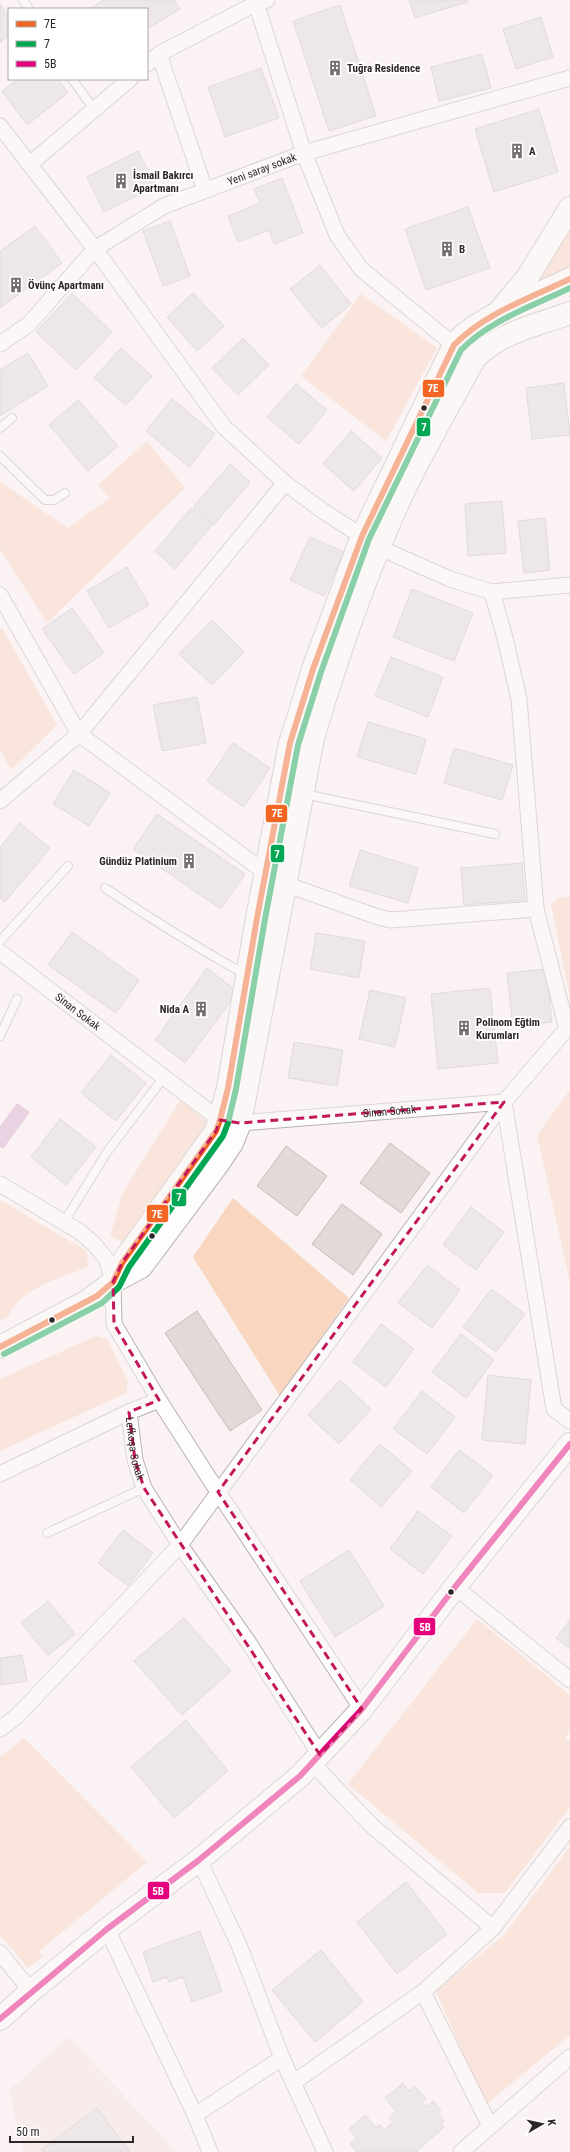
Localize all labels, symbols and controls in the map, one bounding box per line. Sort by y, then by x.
legend [8,8,148,80]
text: 7E [44,17,56,31]
text: 7 [44,37,50,51]
text: 5B [44,57,56,71]
building icon: Tuğra Residence [326,59,344,77]
place label: Tuğra Residence [347,62,420,75]
building icon: A [508,142,526,160]
place label: A [529,145,536,158]
street label: Yeni saray sokak [226,151,298,188]
place label: İsmail Bakırcı Apartmanı [133,168,193,195]
building icon: İsmail Bakırcı Apartmanı [112,172,130,190]
building icon: B [438,240,456,258]
place label: B [459,243,465,256]
building icon: Övünç Apartmanı [7,276,25,294]
place label: Övünç Apartmanı [28,278,104,292]
line badge: 7E [422,379,445,398]
text: 7E [428,382,439,395]
unlabelled marker [419,403,429,413]
line badge: 7 [416,417,431,437]
text: 7 [421,421,427,434]
line badge: 7E [265,804,288,823]
text: 7E [272,807,283,820]
line badge: 7 [270,844,285,863]
text: 7 [274,848,280,861]
building icon: Gündüz Platinium [180,852,198,870]
place label: Gündüz Platinium [99,855,177,868]
street label: Sinan Sokak [53,991,103,1033]
building icon: Nida A [192,1000,210,1018]
place label: Nida A [160,1003,189,1016]
place label: Polinom Eğtim Kurumları [476,1016,540,1042]
building icon: Polinom Eğtim Kurumları [455,1019,473,1037]
street label: Sinan Sokak [363,1103,417,1120]
line badge: 7 [171,1188,187,1207]
text: 7 [176,1191,182,1204]
line badge: 7E [146,1204,169,1223]
text: 7E [152,1208,163,1221]
unlabelled marker [147,1231,157,1241]
unlabelled marker [47,1315,57,1325]
street label: Lefkoşa Sokak [123,1416,147,1482]
unlabelled marker [446,1587,456,1597]
line badge: 5B [413,1617,436,1636]
text: 5B [419,1621,431,1634]
line badge: 5B [147,1881,170,1900]
text: 5B [152,1885,164,1898]
north arrow [522,2104,562,2144]
scale bar [10,2118,133,2144]
text: K [544,2118,558,2127]
text: 50 m [16,2125,40,2139]

